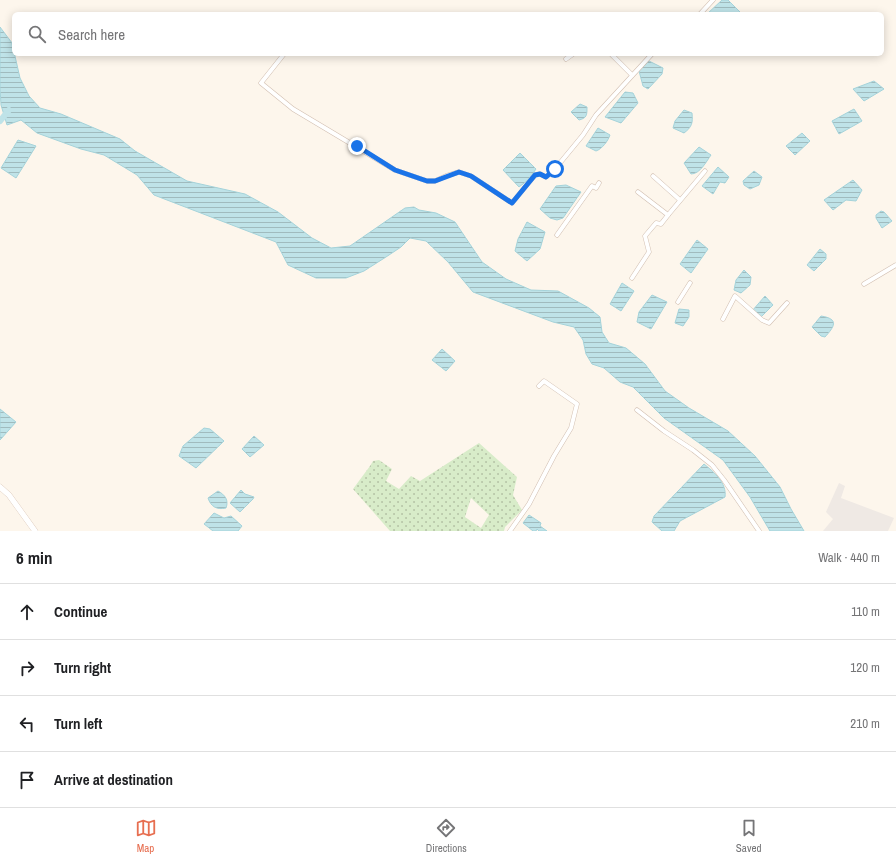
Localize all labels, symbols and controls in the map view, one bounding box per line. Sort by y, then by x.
search box [12,12,884,56]
icon: search [26,23,48,45]
text: Search here [58,24,125,45]
route end [348,137,366,155]
route start [546,160,564,178]
text: 6 min [16,546,52,569]
text: Walk · 440 m [818,549,880,566]
icon: ahead [16,601,38,623]
text: Continue [54,601,107,622]
text: 110 m [851,603,880,620]
icon: right [16,657,38,679]
text: Turn right [54,657,111,678]
text: 120 m [850,659,880,676]
icon: left [16,713,38,735]
text: Turn left [54,713,102,734]
text: 210 m [850,715,880,732]
icon: arrive [16,769,38,791]
text: Arrive at destination [54,769,173,790]
tab: Map [135,817,157,855]
tab: Directions [426,817,467,855]
tab: Saved [736,817,761,855]

